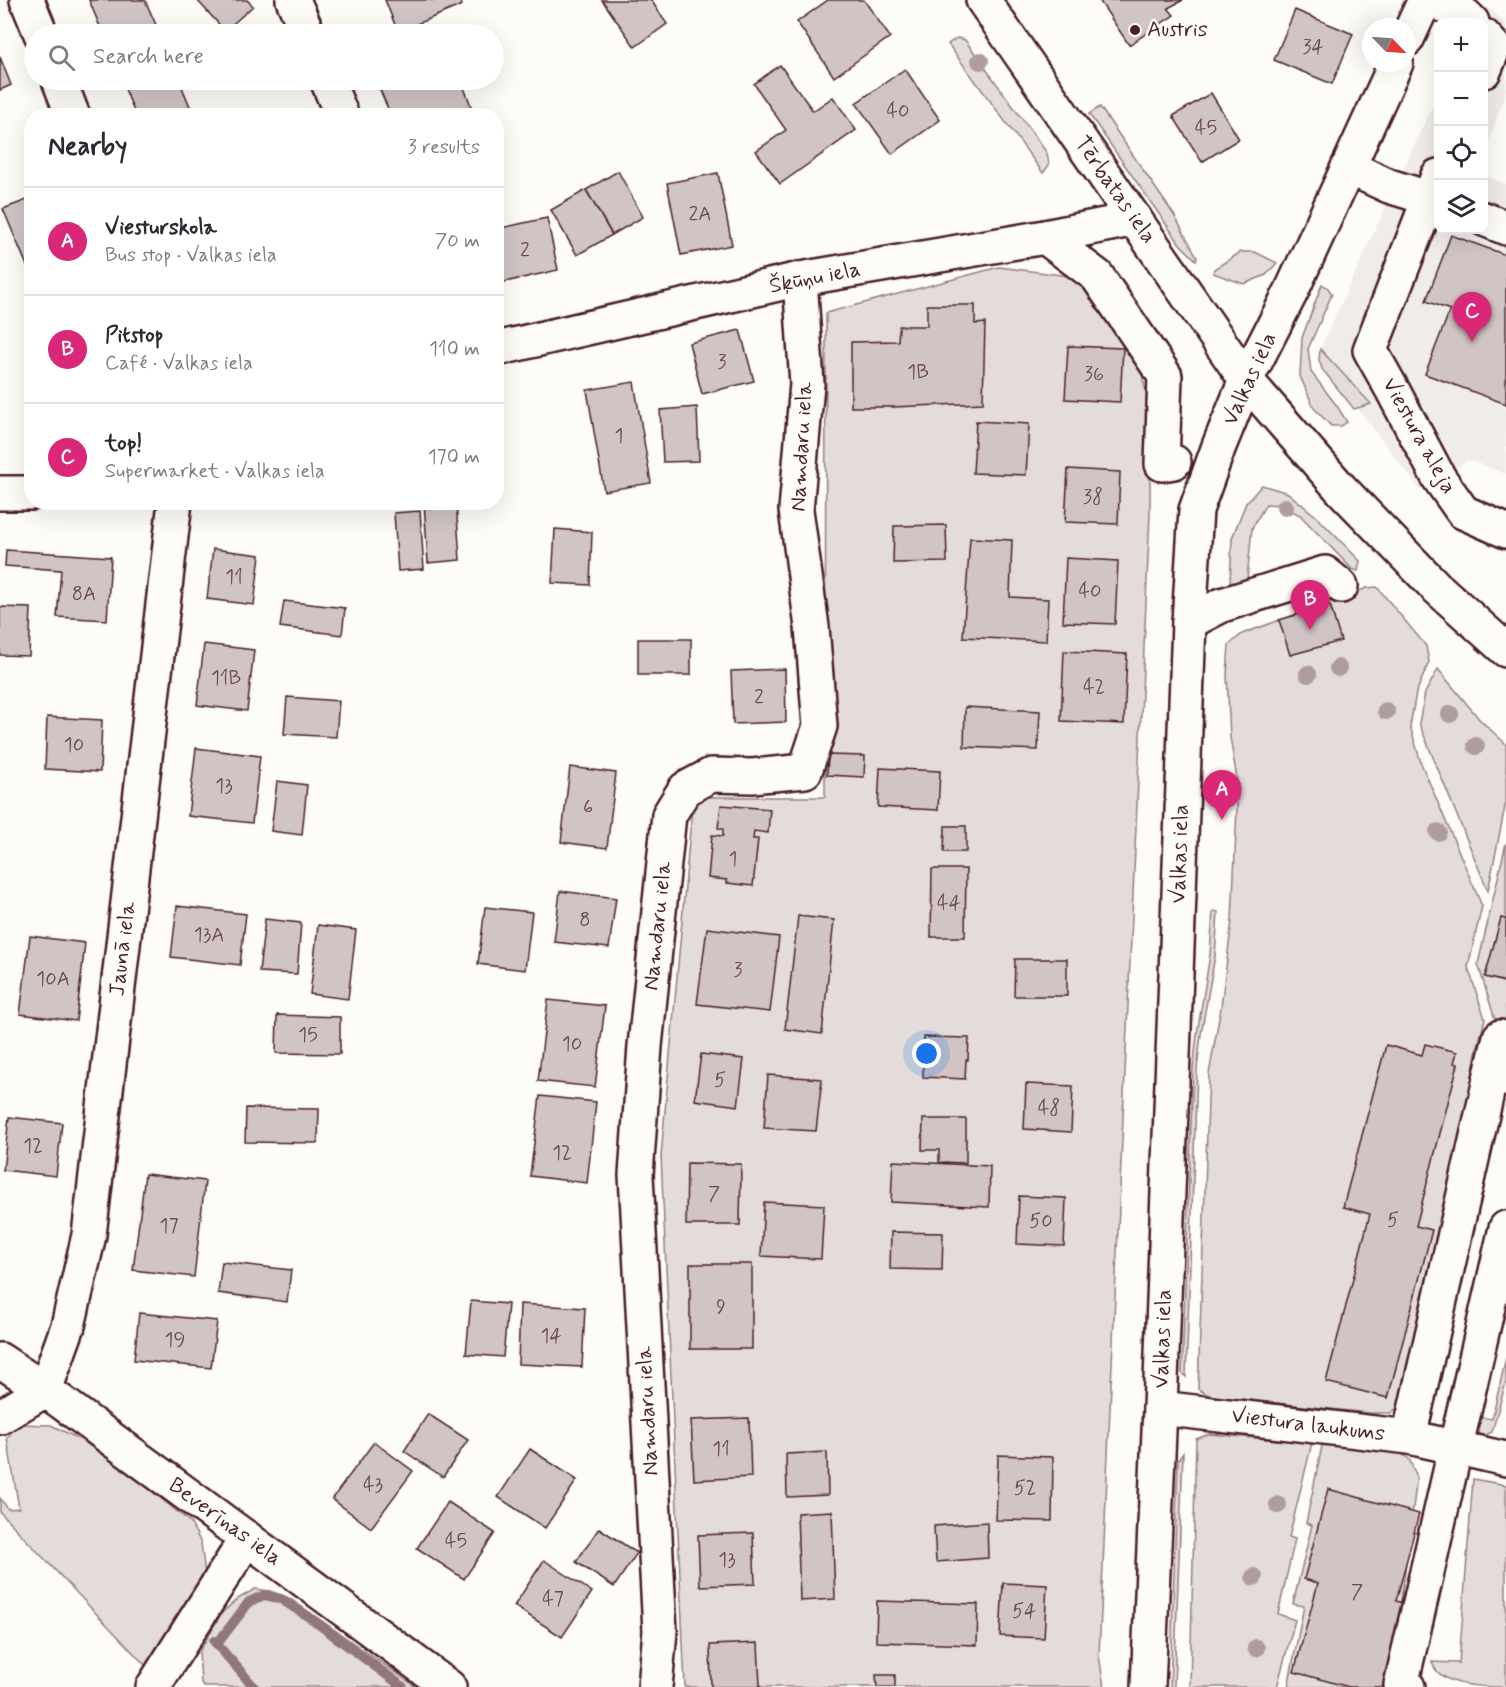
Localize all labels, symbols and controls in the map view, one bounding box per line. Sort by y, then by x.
place label: Austris [1147,16,1208,44]
north arrow [1362,18,1416,72]
map controls [1434,18,1488,234]
button: + [1434,18,1488,72]
marker: Austris [1128,23,1142,37]
search box [24,24,504,90]
house number: 34 [1302,34,1324,61]
icon: search [45,41,78,74]
text: Search here [93,43,204,71]
button: − [1434,72,1488,126]
house number: 40 [886,98,910,125]
house number: 45 [1195,115,1217,142]
button: locate [1434,126,1488,180]
text: Nearby [48,130,127,164]
street label: Tērbatas iela [1068,131,1162,249]
text: 3 results [408,134,480,161]
button: layers [1434,180,1488,234]
house number: 2A [689,201,711,228]
text: Viesturskola [105,214,217,242]
text: A [61,228,74,255]
text: 70 m [435,228,480,255]
house number: 2 [520,237,530,264]
text: Bus stop · Valkas iela [105,242,277,269]
street label: Šķūņu iela [767,255,863,301]
pin: C [1452,292,1492,342]
text: Pitstop [105,322,163,350]
street label: Valkas iela [1216,328,1284,430]
text: B [61,336,74,363]
text: 110 m [429,336,480,363]
house number: 3 [717,349,727,376]
text: Café · Valkas iela [105,350,253,377]
house number: 1B [907,359,929,386]
house number: 36 [1084,361,1104,388]
street label: Viestura aleja [1375,373,1462,500]
street label: Namdaru iela [785,381,819,512]
house number: 1 [615,423,623,450]
text: top! [105,430,142,458]
text: C [60,444,75,471]
text: 170 m [428,444,480,471]
text: Supermarket · Valkas iela [105,458,325,485]
house number: 38 [1083,484,1103,511]
house number: 11 [225,564,243,591]
house number: 40 [1078,578,1102,605]
pin: B [1290,580,1330,630]
house number: 8A [72,581,96,608]
house number: 11B [211,665,241,692]
house number: 42 [1083,674,1105,701]
house number: 2 [754,684,764,711]
house number: 10 [64,732,84,759]
pin: A [1202,770,1242,820]
house number: 13 [215,773,233,800]
house number: 6 [583,794,593,821]
street label: Valkas iela [1164,804,1196,904]
house number: 1 [729,846,737,873]
street label: Namdaru iela [637,859,679,992]
house number: 44 [937,890,961,917]
street label: Jaunā iela [103,899,143,998]
house number: 8 [579,907,591,934]
house number: 13A [194,922,224,949]
house number: 3 [733,957,743,984]
house number: 10A [36,966,70,993]
house number: 15 [298,1022,318,1049]
house number: 10 [562,1031,582,1058]
your location [912,1039,941,1068]
house number: 5 [714,1067,726,1094]
house number: 48 [1038,1095,1060,1122]
house number: 12 [23,1133,43,1160]
house number: 12 [552,1140,572,1167]
house number: 7 [708,1181,720,1208]
house number: 5 [1387,1207,1399,1234]
house number: 50 [1029,1208,1053,1235]
house number: 17 [160,1213,179,1240]
street label: Valkas iela [1147,1289,1179,1389]
house number: 9 [716,1294,726,1321]
house number: 14 [540,1323,562,1350]
house number: 19 [165,1327,185,1354]
street label: Namdaru iela [631,1345,665,1476]
street label: Viestura laukums [1230,1402,1387,1448]
house number: 11 [712,1436,730,1463]
street label: Beverīnas iela [163,1472,287,1572]
house number: 43 [363,1472,383,1499]
house number: 52 [1014,1475,1036,1502]
house number: 45 [445,1528,467,1555]
house number: 13 [718,1547,736,1574]
house number: 7 [1351,1579,1363,1606]
house number: 47 [542,1586,564,1613]
house number: 54 [1012,1598,1036,1625]

